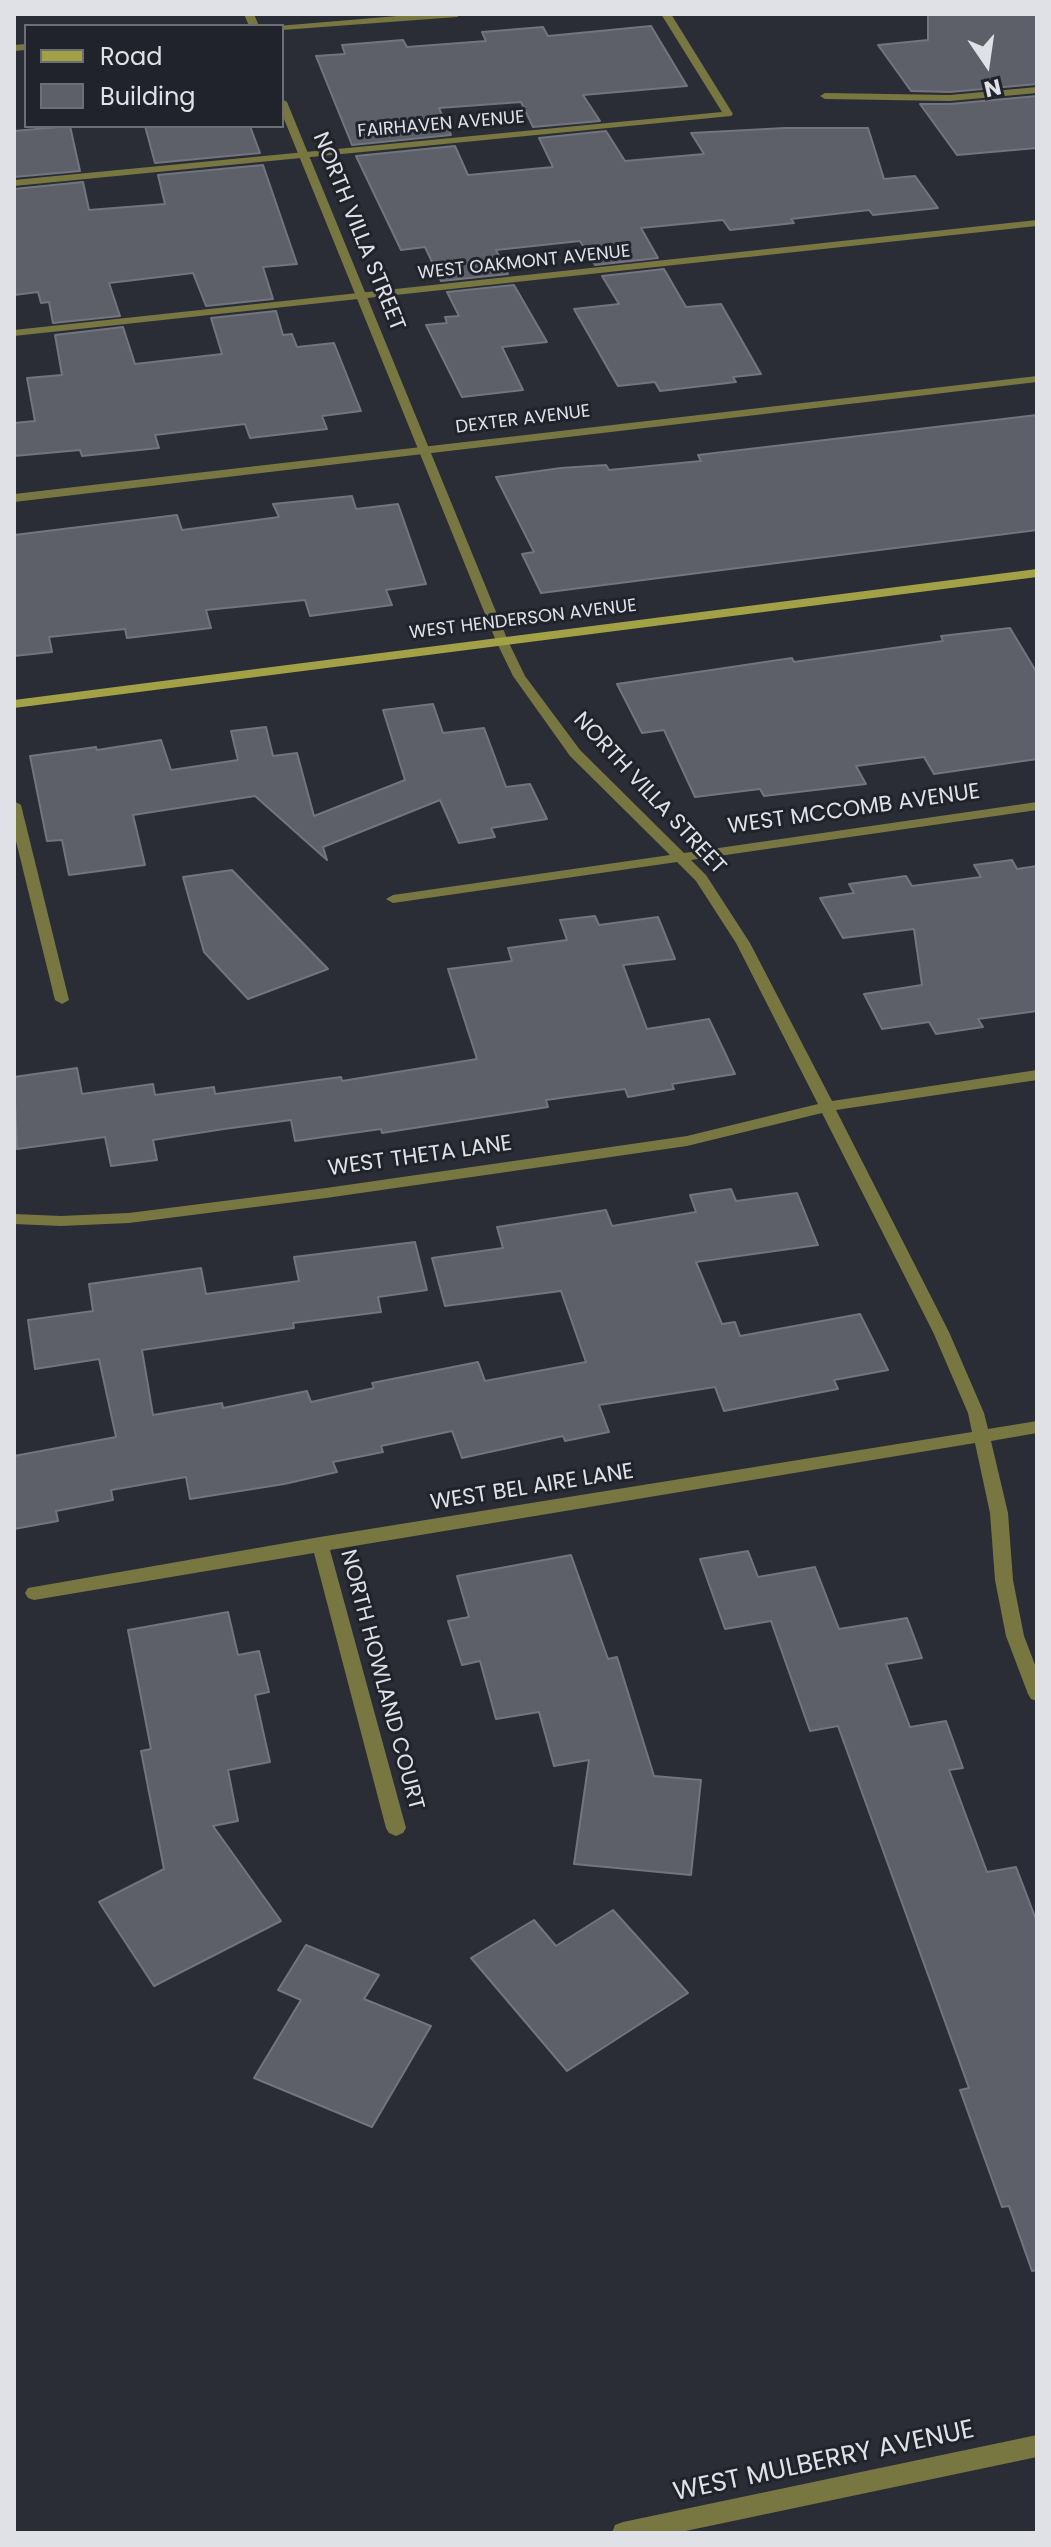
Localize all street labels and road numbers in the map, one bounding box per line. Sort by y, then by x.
street label: FAIRHAVEN AVENUE [357,107,525,143]
street label: NORTH VILLA STREET [306,129,410,335]
street label: WEST OAKMONT AVENUE [417,241,631,285]
street label: DEXTER AVENUE [454,401,592,439]
street label: WEST HENDERSON AVENUE [408,595,638,645]
street label: NORTH VILLA STREET [567,708,731,880]
street label: WEST MCCOMB AVENUE [726,779,982,841]
street label: WEST THETA LANE [326,1131,514,1183]
street label: WEST BEL AIRE LANE [428,1459,636,1517]
street label: NORTH HOWLAND COURT [333,1547,429,1813]
street label: WEST MULBERRY AVENUE [671,2415,977,2509]

